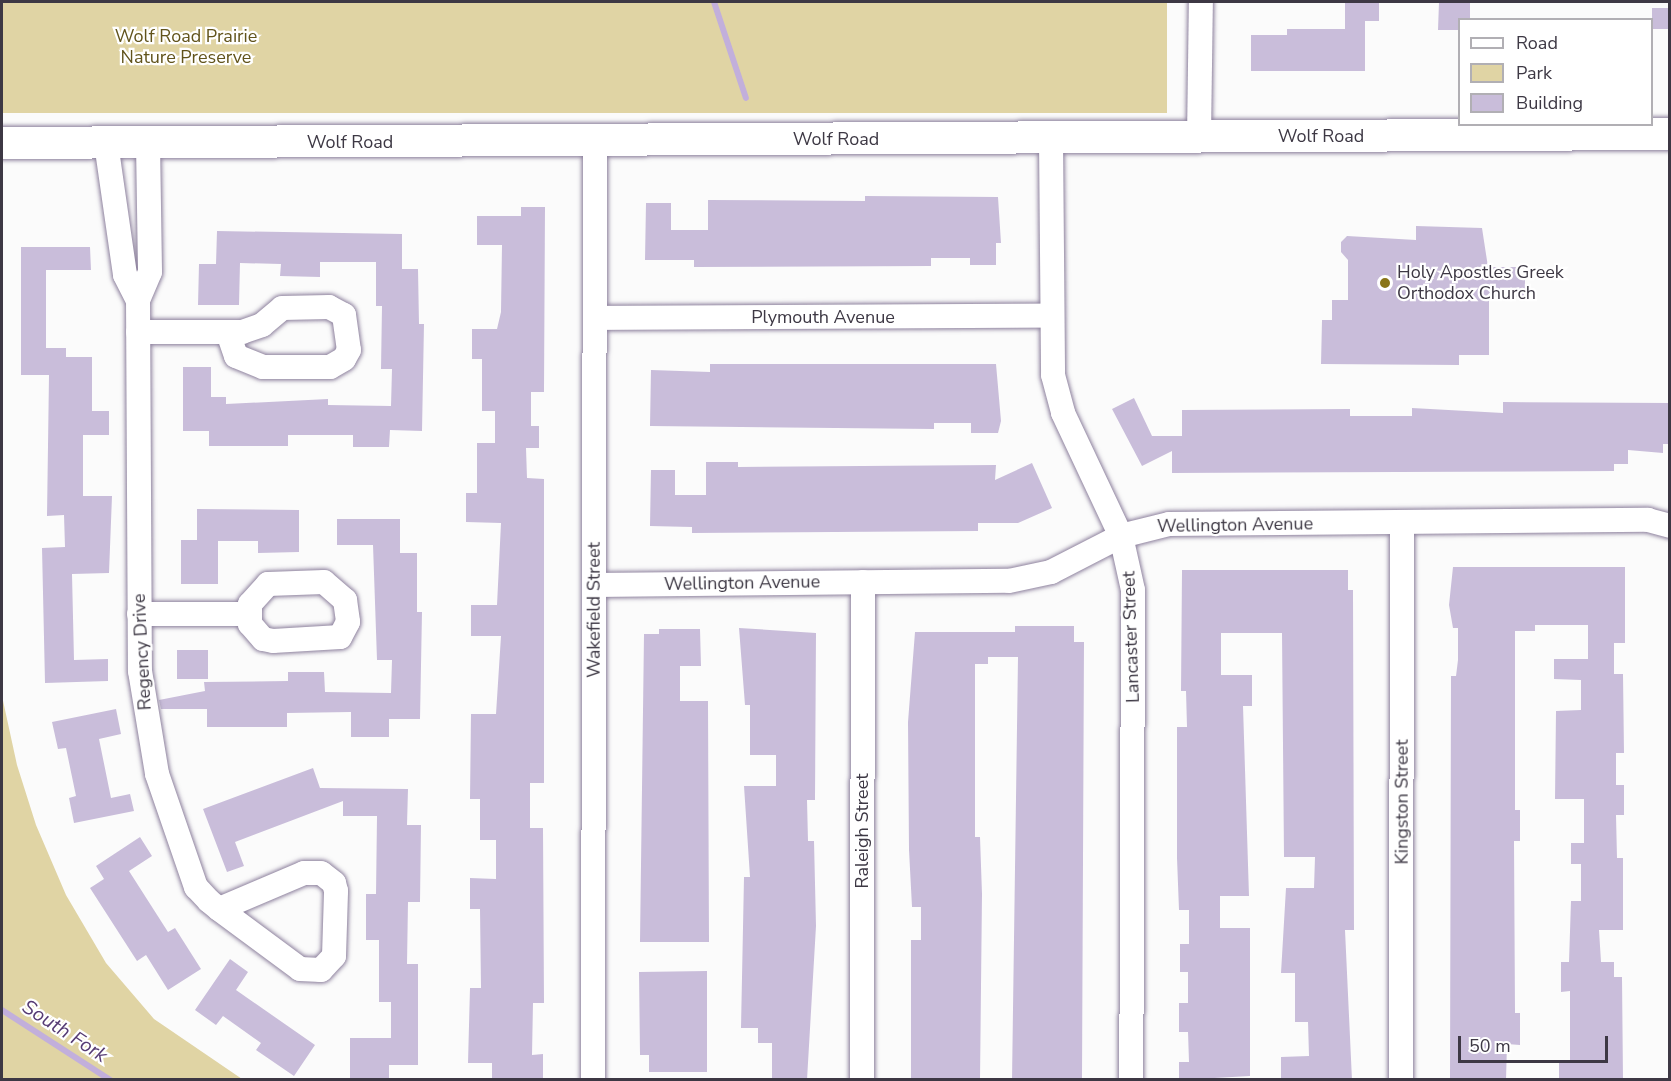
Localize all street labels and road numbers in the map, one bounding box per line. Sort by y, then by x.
street label: Wolf Road [1278,125,1364,147]
street label: Wolf Road [793,128,879,150]
street label: Wolf Road [307,131,393,153]
street label: Plymouth Avenue [751,306,895,328]
street label: Wellington Avenue [1157,513,1313,537]
street label: Wakefield Street [583,542,605,678]
street label: Wellington Avenue [664,571,820,595]
street label: Lancaster Street [1118,571,1144,703]
street label: Regency Drive [128,593,156,711]
street label: Kingston Street [1391,740,1413,864]
street label: Raleigh Street [851,773,873,889]

